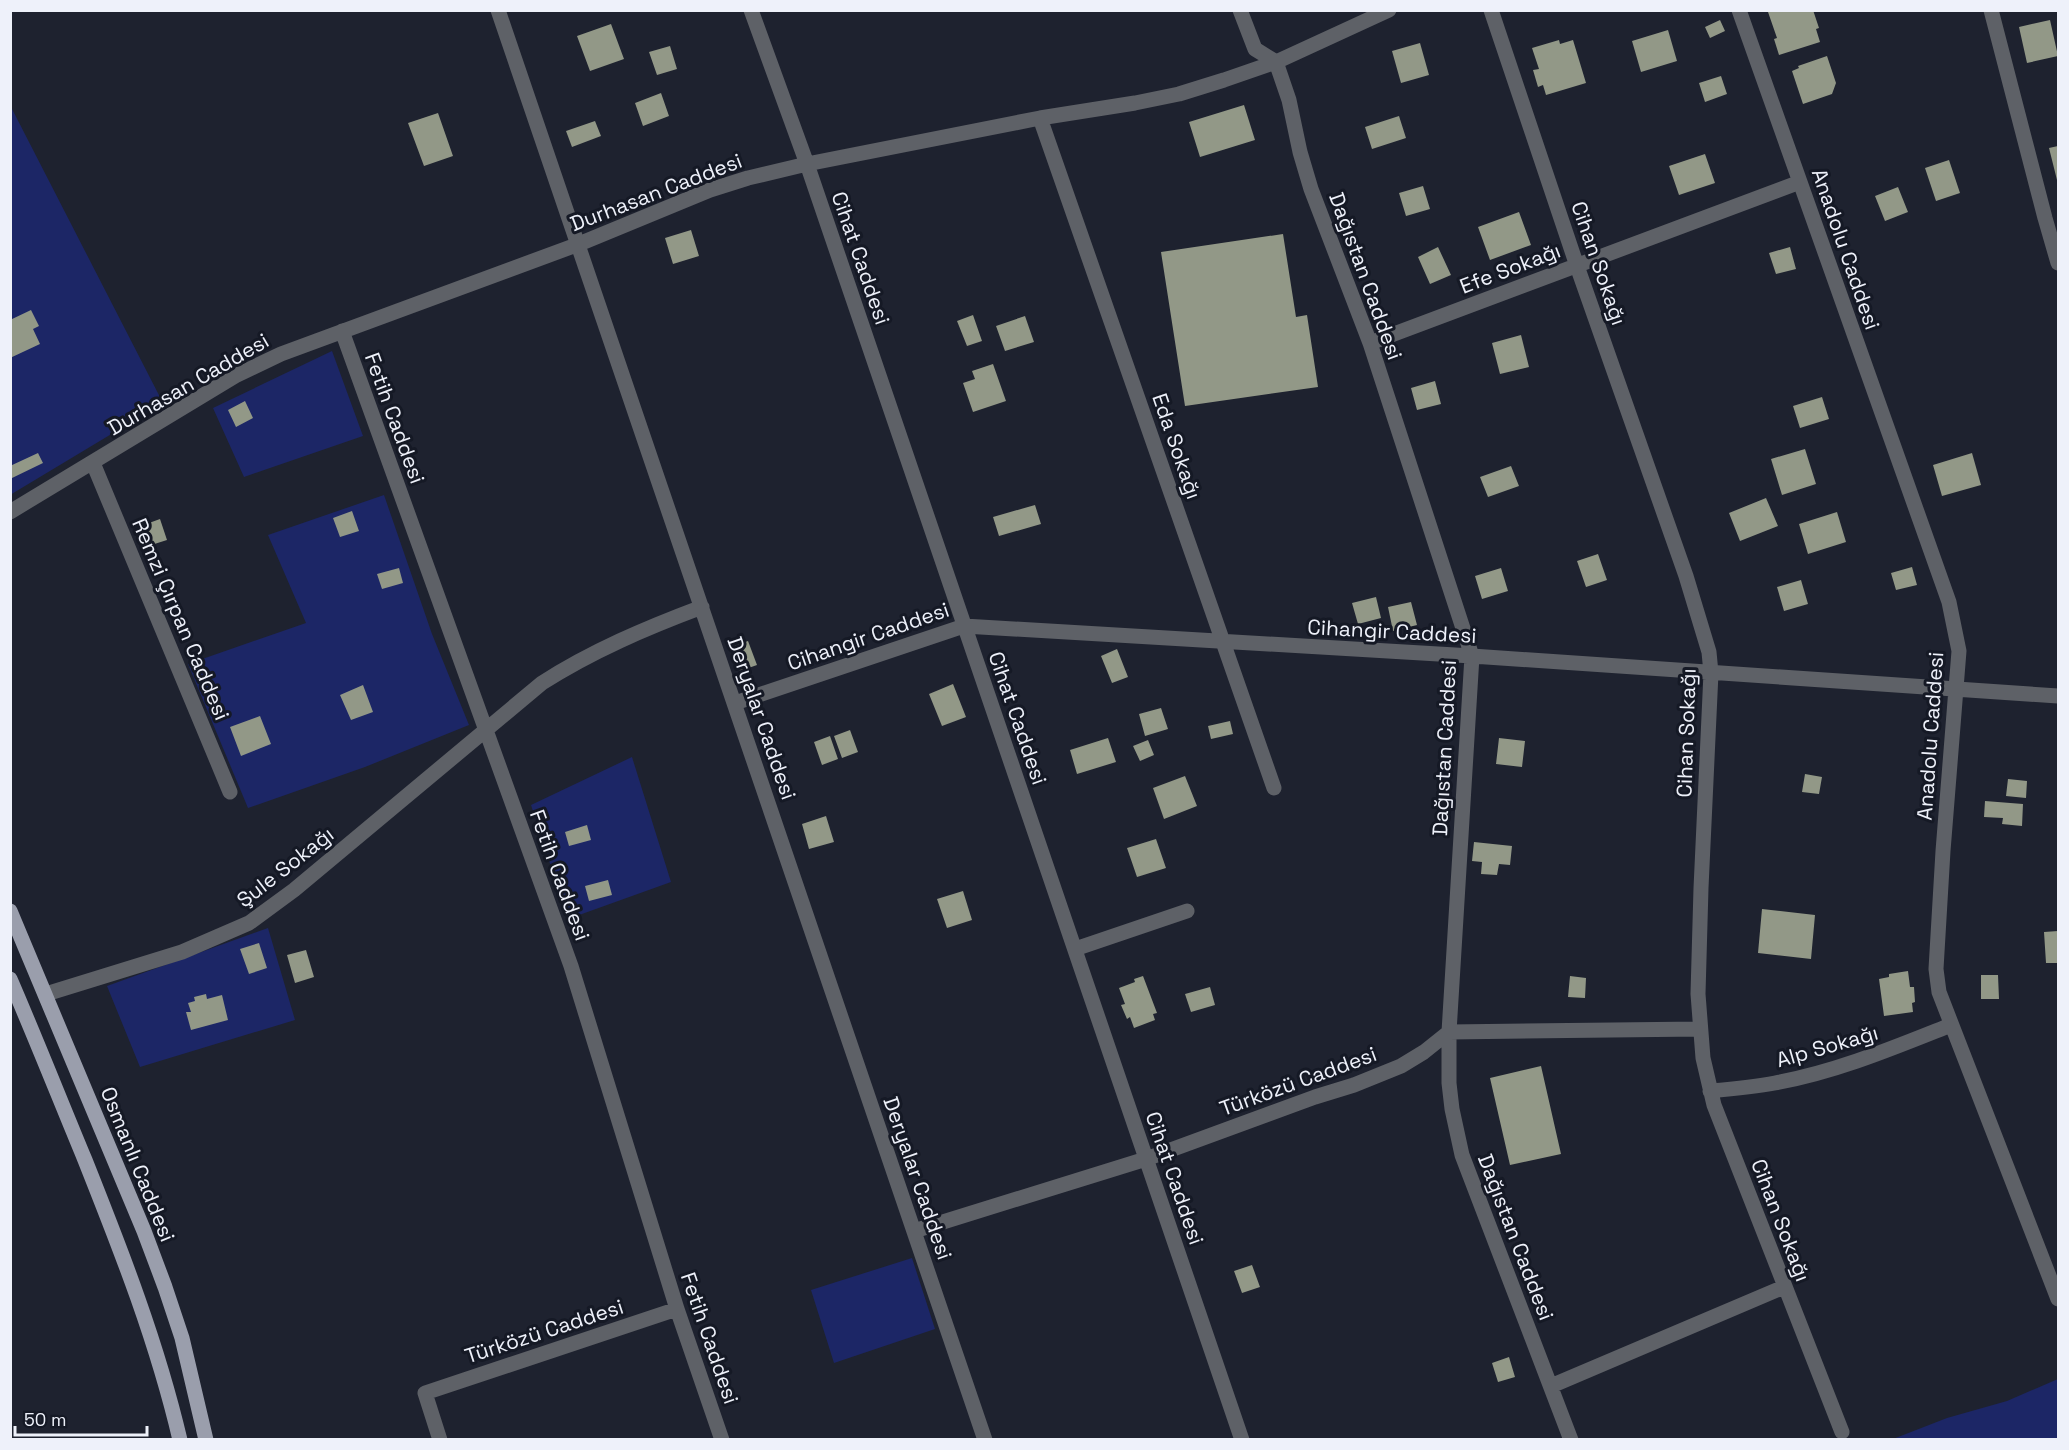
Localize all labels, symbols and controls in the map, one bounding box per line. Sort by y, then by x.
street label: Durhasan Caddesi [566,147,746,237]
street label: Anadolu Caddesi [1806,165,1886,333]
street label: Cihat Caddesi [826,188,896,328]
street label: Dağıstan Caddesi [1323,189,1409,363]
street label: Cihan Sokağı [1565,198,1633,328]
street label: Efe Sokağı [1456,236,1564,300]
street label: Durhasan Caddesi [103,327,273,441]
street label: Fetih Caddesi [359,349,431,487]
street label: Eda Sokağı [1146,390,1208,502]
street label: Remzi Çırpan Caddesi [126,514,236,724]
street label: Cihangir Caddesi [784,596,952,676]
street label: Cihangir Caddesi [1307,613,1477,649]
street label: Deryalar Caddesi [721,633,803,803]
street label: Cihat Caddesi [983,648,1053,788]
street label: Anadolu Caddesi [1911,651,1949,821]
street label: Dağıstan Caddesi [1426,659,1462,837]
street label: Cihan Sokağı [1670,668,1702,798]
street label: Fetih Caddesi [524,806,596,944]
street label: Şule Sokağı [231,821,339,913]
street label: Alp Sokağı [1773,1019,1881,1073]
street label: Türközü Caddesi [1216,1040,1380,1122]
street label: Osmanlı Caddesi [95,1083,181,1245]
street label: Deryalar Caddesi [877,1093,959,1263]
street label: Cihat Caddesi [1140,1108,1210,1248]
street label: Dağıstan Caddesi [1472,1150,1560,1324]
street label: Cihan Sokağı [1745,1155,1817,1285]
street label: Fetih Caddesi [675,1269,745,1407]
street label: Türközü Caddesi [461,1293,627,1369]
scale bar [15,1399,147,1437]
text: 50 m [24,1408,66,1431]

